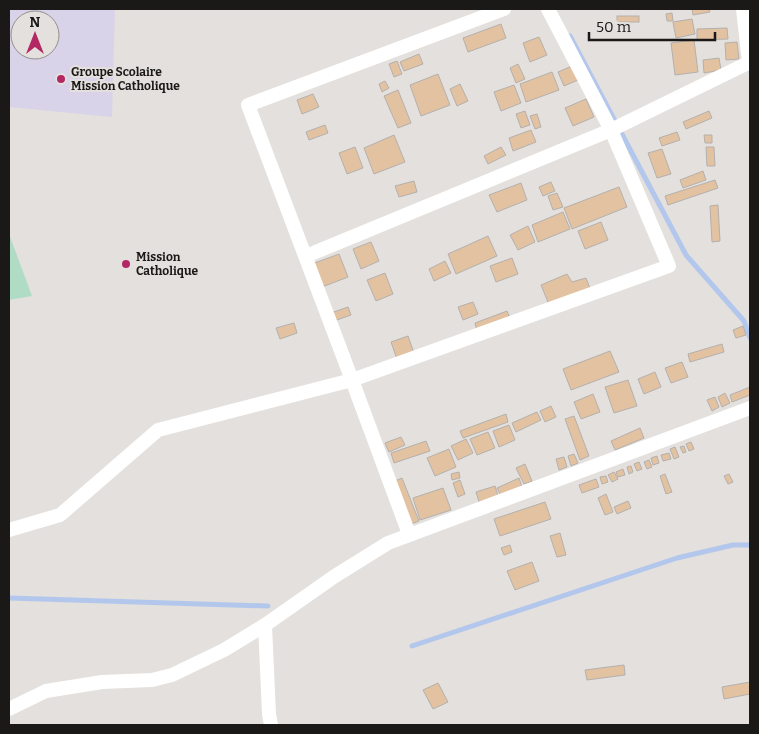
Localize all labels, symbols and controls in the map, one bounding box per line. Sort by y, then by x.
north arrow [10,10,60,60]
scale bar [589,10,715,42]
text: N [30,14,41,31]
text: 50 m [596,18,632,36]
place label: Groupe Scolaire Mission Catholique [71,65,180,93]
marker: Groupe Scolaire Mission Catholique [55,73,67,85]
place label: Mission Catholique [136,250,198,278]
marker: Mission Catholique [120,258,132,270]

